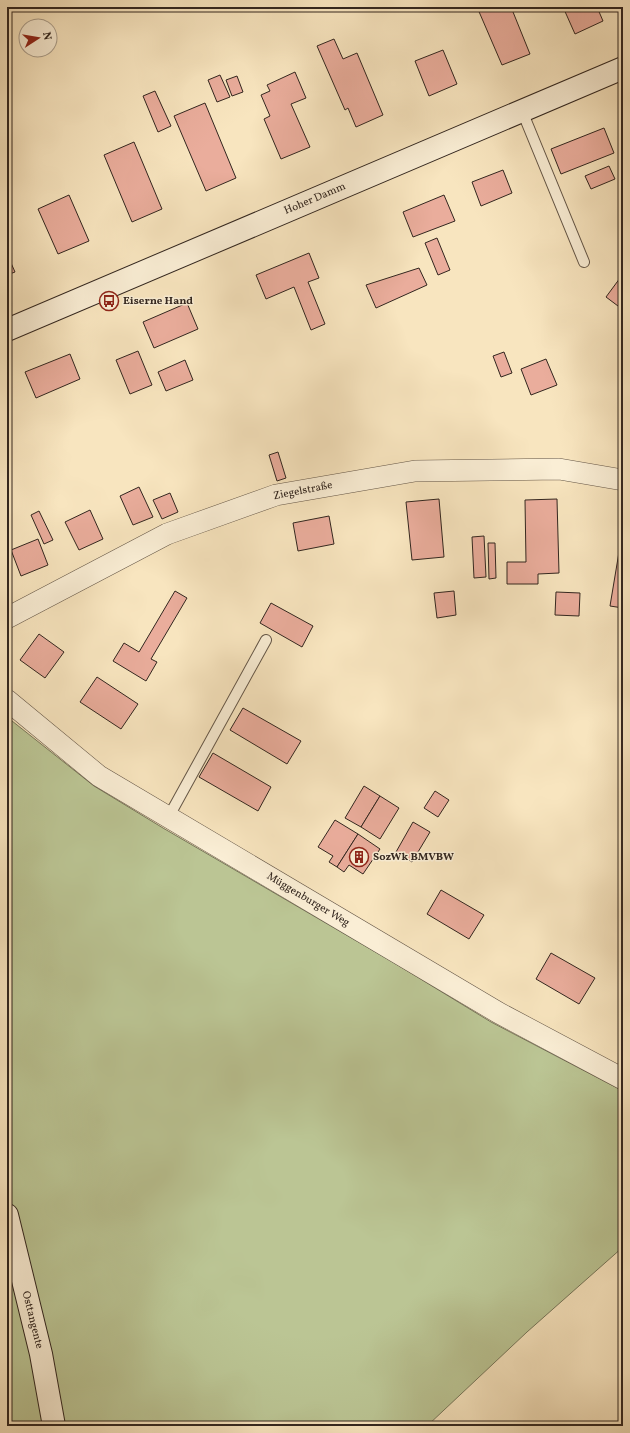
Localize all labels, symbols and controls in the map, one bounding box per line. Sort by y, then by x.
north arrow [18,18,58,58]
text: N [38,31,54,42]
street label: Hoher Damm [282,179,348,219]
bus stop icon: Eiserne Hand [98,290,120,312]
place label: Eiserne Hand [123,294,193,309]
street label: Ziegelstraße [272,478,334,504]
building icon: SozWk BMVBW [348,846,370,868]
place label: SozWk BMVBW [373,850,454,865]
street label: Müggenburger Weg [264,869,353,931]
street label: Osttangente [18,1290,46,1350]

